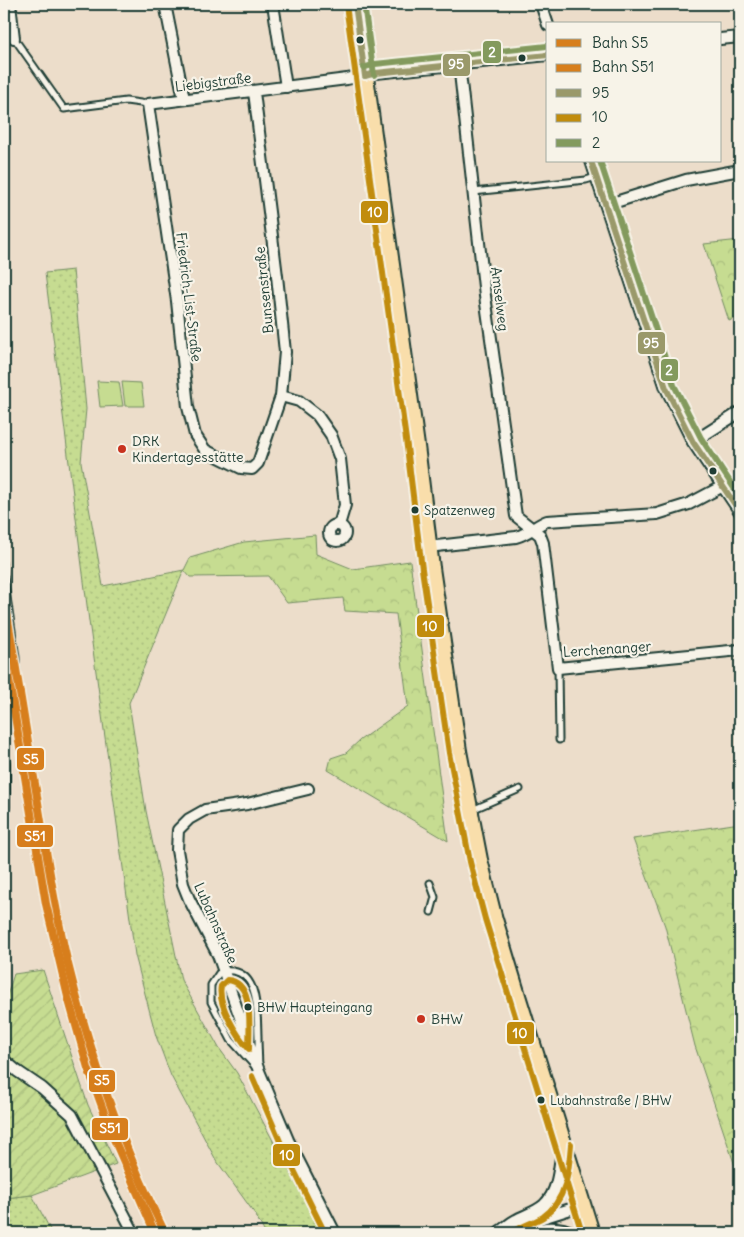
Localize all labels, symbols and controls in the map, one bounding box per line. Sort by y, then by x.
legend [546,22,722,162]
text: Bahn S5 [592,33,648,52]
unlabelled marker [355,35,365,45]
line badge: 2 [482,40,502,64]
text: 2 [488,43,496,61]
line badge: 95 [442,53,471,77]
unlabelled marker [517,53,527,63]
text: 95 [448,55,464,73]
text: Bahn S51 [592,57,654,76]
street label: Liebigstraße [174,68,252,96]
text: 95 [592,83,609,102]
text: 10 [592,107,608,126]
text: 2 [592,133,600,152]
line badge: 10 [360,200,389,224]
text: 10 [368,203,382,221]
street label: Friedrich-List-Straße [172,231,206,363]
street label: Bunsenstraße [250,246,278,334]
street label: Amselweg [487,266,513,332]
line badge: 95 [637,331,666,355]
text: 95 [643,334,659,352]
line badge: 2 [660,358,679,382]
text: 2 [665,361,673,379]
place label: DRK Kindertagesstätte [132,432,244,466]
marker: DRK Kindertagesstätte [116,443,128,455]
unlabelled marker [708,466,718,476]
place label: Spatzenweg [424,502,495,519]
marker: Spatzenweg [410,505,420,515]
line badge: 10 [416,614,445,638]
text: 10 [423,617,437,635]
street label: Lerchenanger [562,637,652,661]
line badge: S5 [16,747,45,771]
text: S5 [23,750,39,768]
line badge: S51 [16,824,54,848]
text: S51 [24,827,46,845]
street label: Lubahnstraße [190,879,242,967]
place label: BHW Haupteingang [257,999,373,1016]
marker: BHW Haupteingang [243,1002,253,1012]
place label: BHW [431,1010,463,1028]
marker: BHW [415,1013,427,1025]
line badge: 10 [506,1021,535,1045]
text: 10 [513,1024,527,1042]
line badge: S5 [88,1069,116,1093]
text: S5 [94,1071,110,1089]
place label: Lubahnstraße / BHW [550,1092,672,1109]
marker: Lubahnstraße / BHW [536,1095,546,1105]
line badge: S51 [91,1117,129,1141]
text: S51 [99,1119,121,1137]
line badge: 10 [272,1143,301,1167]
text: 10 [280,1146,294,1164]

